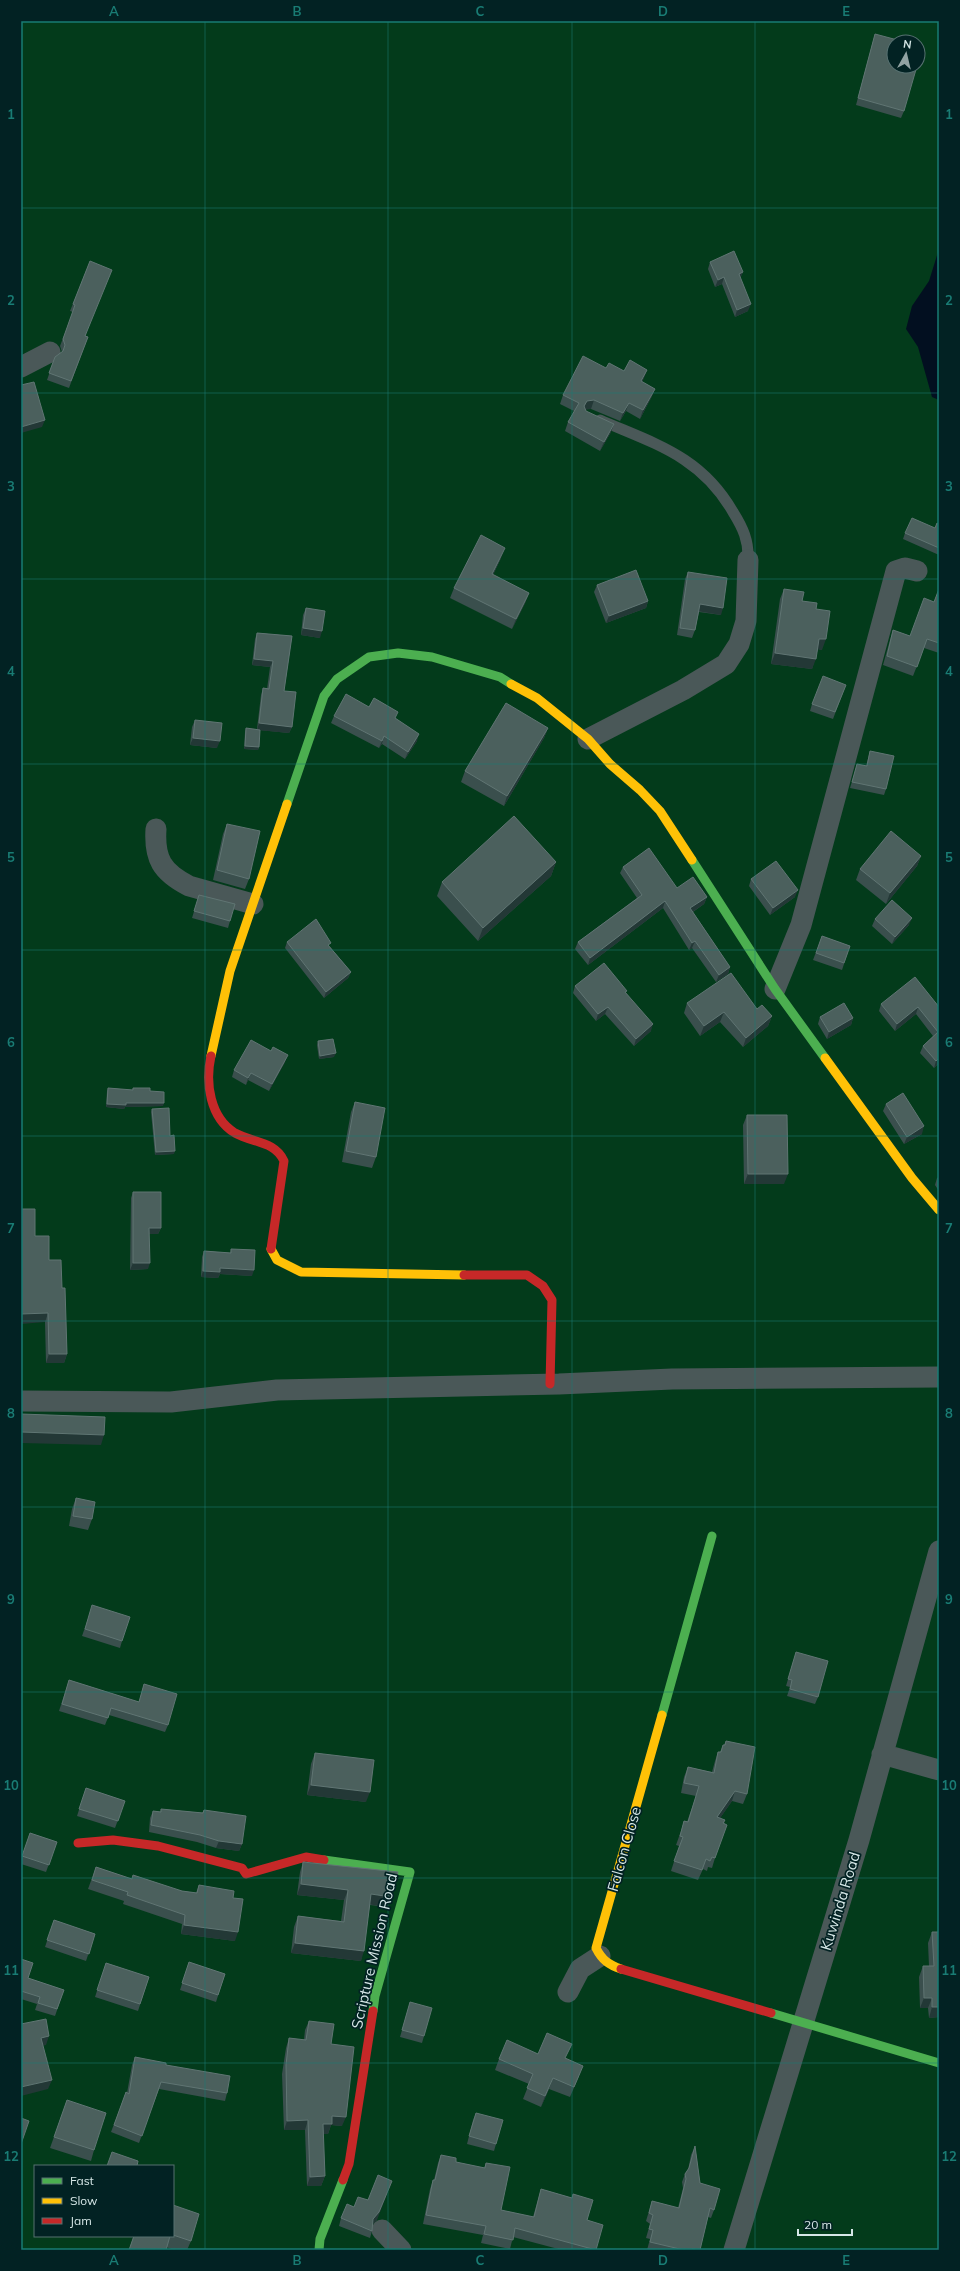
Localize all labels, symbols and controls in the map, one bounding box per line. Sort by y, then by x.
text: A [109,3,119,19]
text: B [293,3,302,19]
text: C [476,3,485,19]
text: D [658,3,668,19]
text: E [842,3,850,19]
north arrow [886,34,926,74]
text: N [902,37,912,52]
text: 1 [7,106,15,122]
text: 1 [945,106,953,122]
text: 2 [7,292,15,308]
text: 2 [945,292,953,308]
text: 3 [7,478,15,494]
text: 3 [945,478,953,494]
text: 4 [7,663,15,679]
text: 4 [945,663,953,679]
text: 5 [7,849,15,865]
text: 5 [945,849,953,865]
text: 6 [7,1034,15,1050]
text: 6 [945,1034,953,1050]
text: 7 [7,1220,15,1236]
text: 7 [945,1220,953,1236]
text: 8 [7,1405,15,1421]
text: 8 [945,1405,953,1421]
text: 9 [7,1591,15,1607]
text: 9 [945,1591,953,1607]
text: 10 [3,1777,19,1793]
text: 10 [941,1777,957,1793]
street label: Falcon Close [603,1804,645,1894]
street label: Kuwinda Road [816,1849,864,1953]
street label: Scripture Mission Road [347,1871,401,2031]
text: 11 [3,1962,19,1978]
text: 11 [941,1962,957,1978]
text: 12 [3,2148,19,2164]
text: 12 [941,2148,957,2164]
legend [34,2165,174,2237]
text: Fast [70,2173,94,2188]
text: Slow [70,2193,98,2208]
scale bar [798,2211,852,2237]
text: Jam [70,2213,92,2228]
text: 20 m [804,2217,832,2232]
text: A [109,2252,119,2268]
text: B [293,2252,302,2268]
text: C [476,2252,485,2268]
text: D [658,2252,668,2268]
text: E [842,2252,850,2268]

